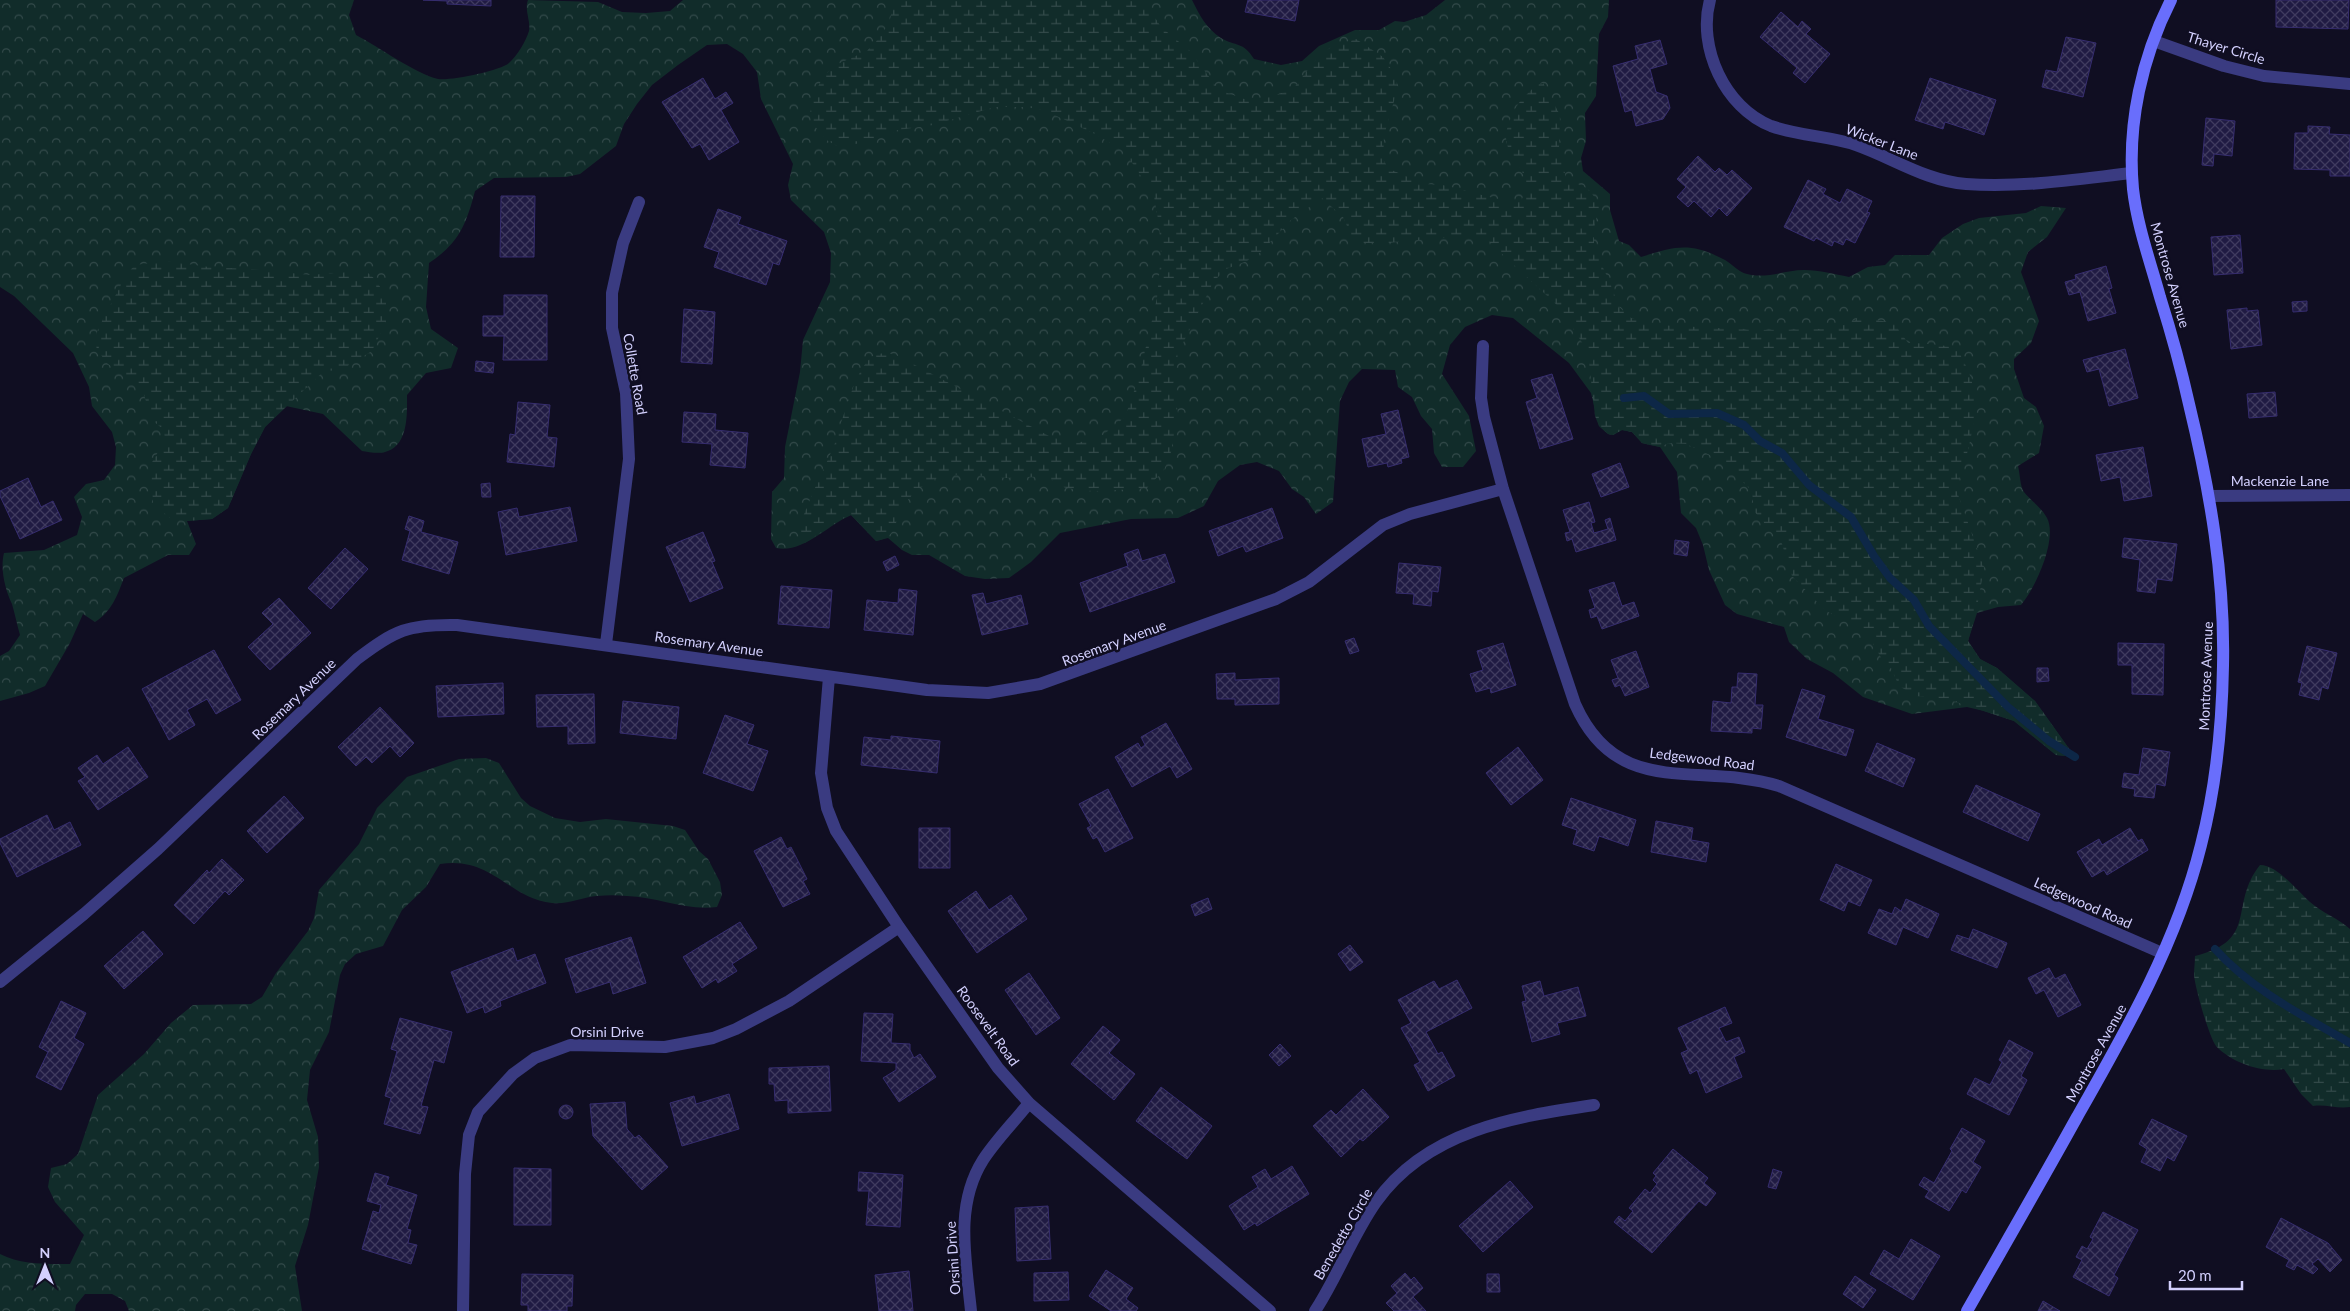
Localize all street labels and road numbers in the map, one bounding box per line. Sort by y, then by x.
street label: Thayer Circle [2185,28,2267,67]
street label: Wicker Lane [1843,120,1921,163]
street label: Montrose Avenue [2147,220,2194,330]
street label: Collette Road [620,332,651,416]
street label: Mackenzie Lane [2231,472,2329,489]
street label: Rosemary Avenue [1059,616,1168,669]
street label: Montrose Avenue [2195,621,2216,731]
street label: Rosemary Avenue [654,627,765,660]
street label: Rosemary Avenue [248,654,339,743]
street label: Ledgewood Road [1649,744,1756,773]
street label: Ledgewood Road [2031,873,2135,932]
street label: Roosevelt Road [954,982,1023,1069]
street label: Montrose Avenue [2062,1001,2129,1105]
street label: Orsini Drive [570,1023,644,1040]
street label: Benedetto Circle [1310,1185,1376,1282]
street label: Orsini Drive [941,1221,964,1295]

